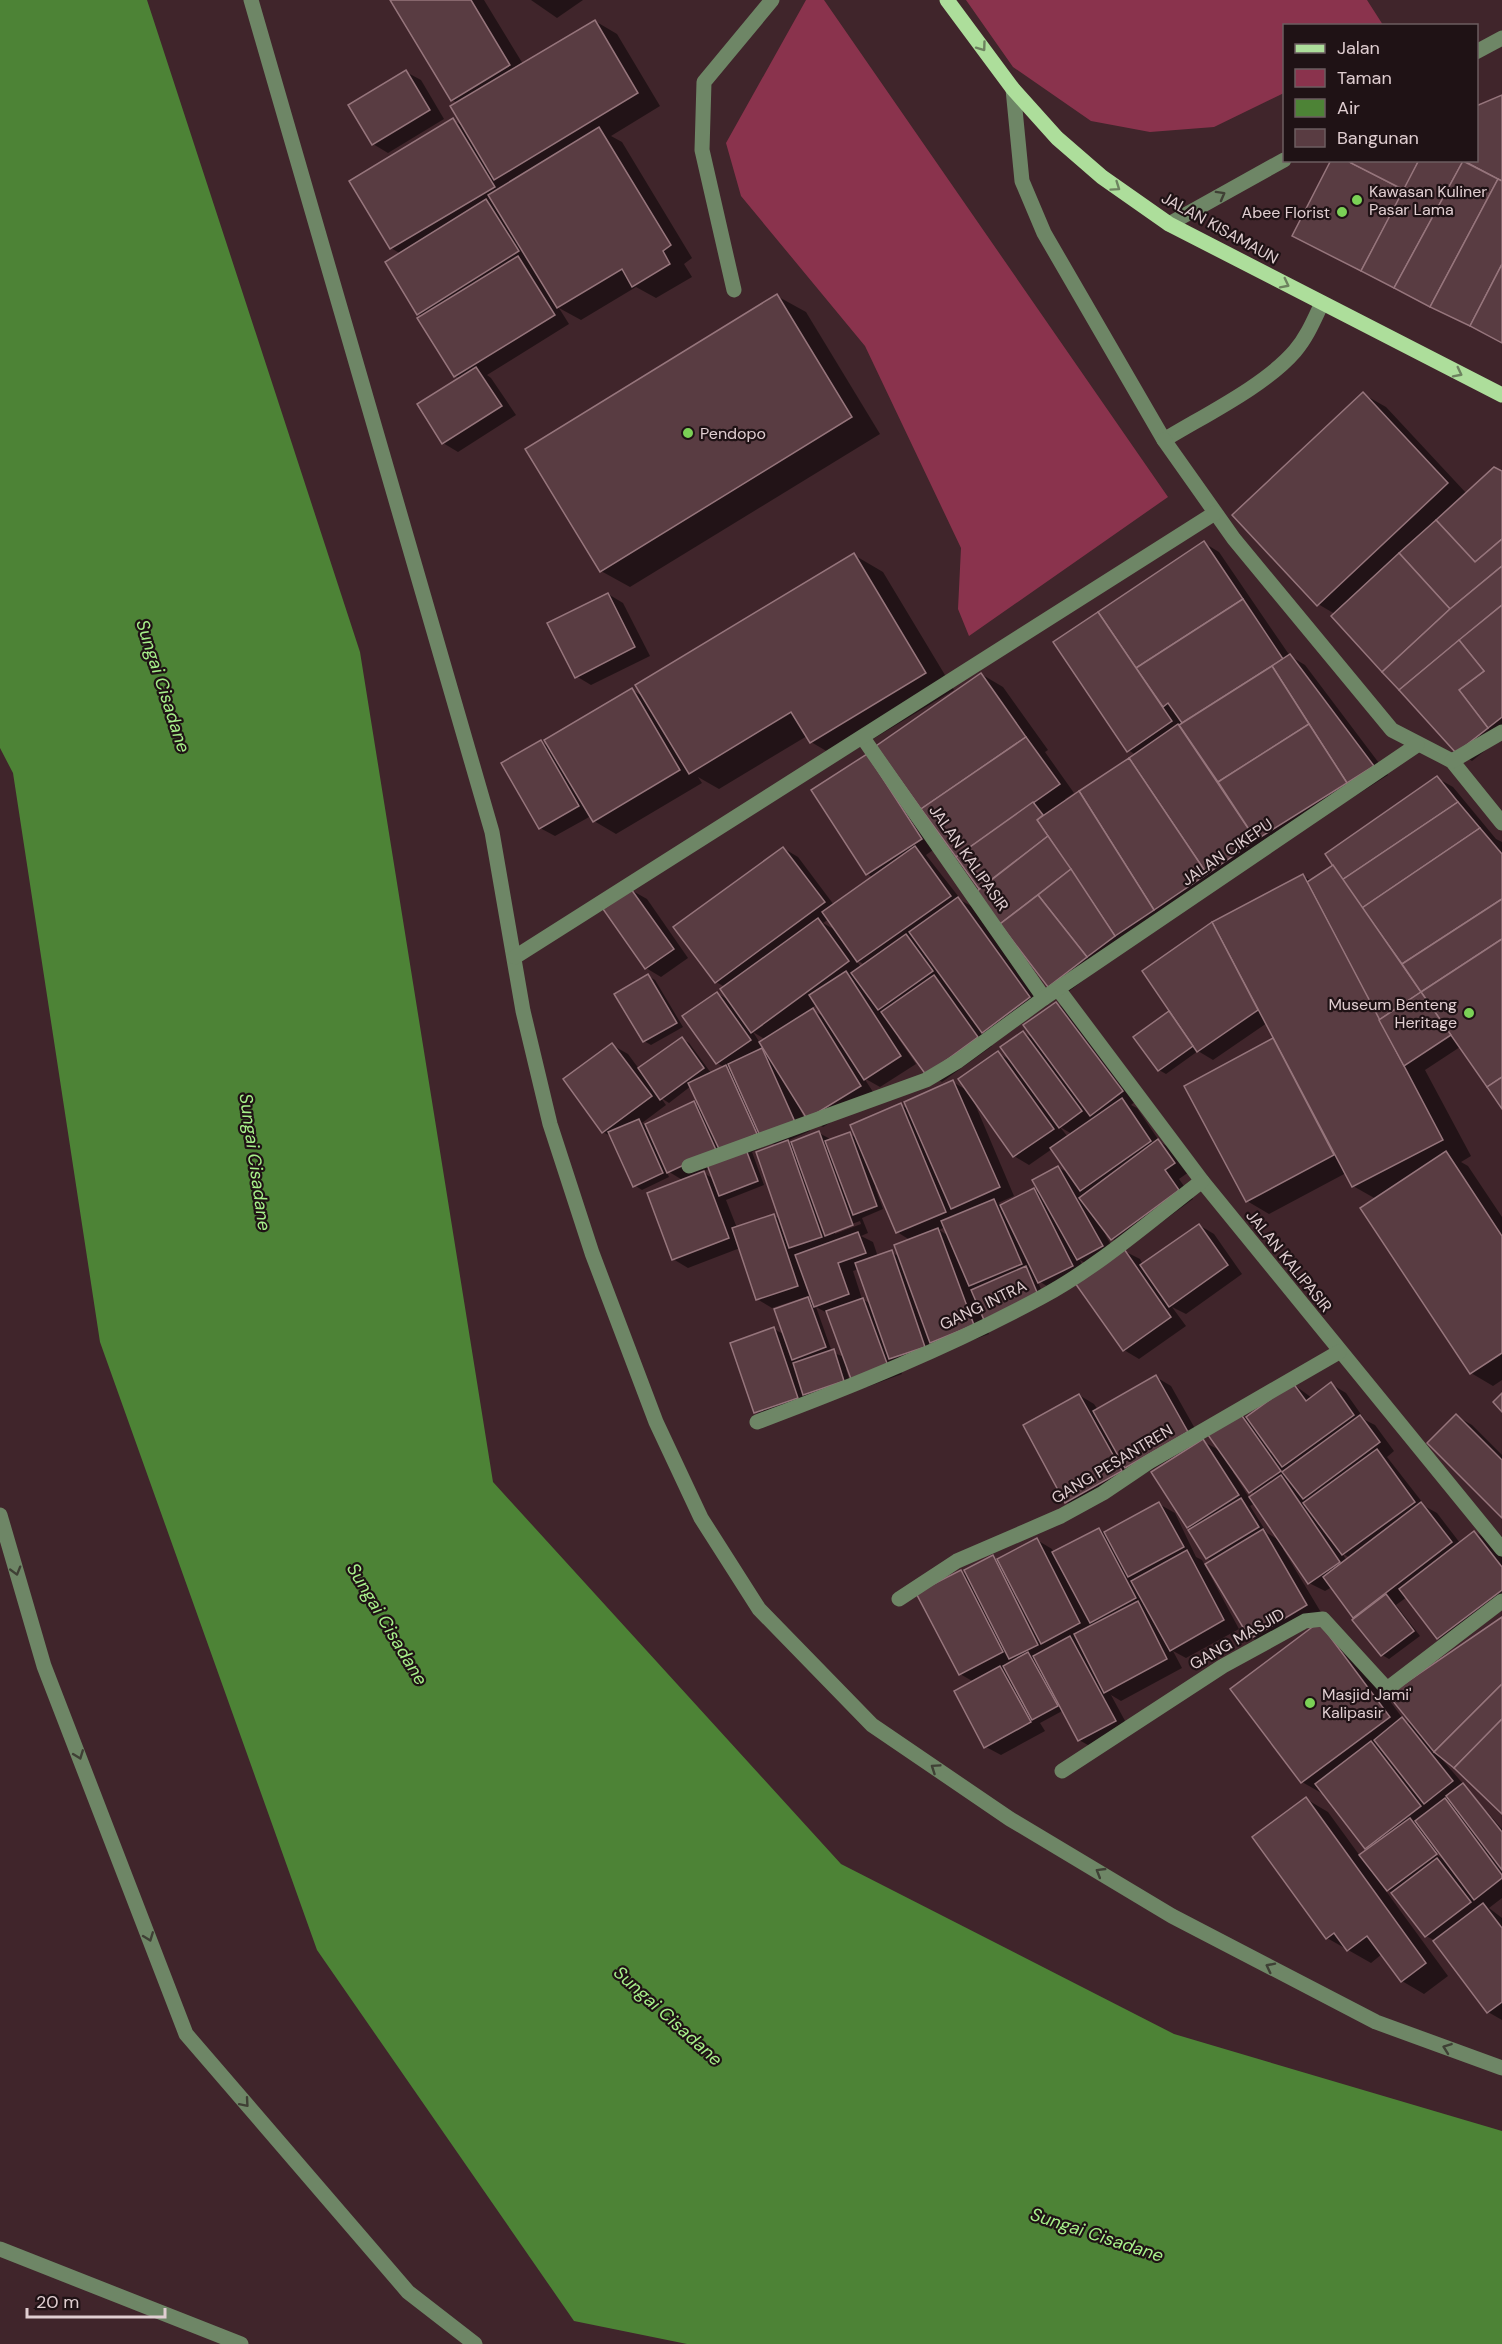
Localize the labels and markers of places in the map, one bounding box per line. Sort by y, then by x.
place label: Kawasan Kuliner Pasar Lama [1369,181,1487,220]
marker: Kawasan Kuliner Pasar Lama [1350,193,1364,207]
place label: Abee Florist [1242,202,1330,223]
marker: Abee Florist [1335,205,1349,219]
place label: Pendopo [700,423,766,444]
marker: Pendopo [681,426,695,440]
place label: Museum Benteng Heritage [1328,994,1457,1033]
marker: Museum Benteng Heritage [1462,1006,1476,1020]
place label: Masjid Jami' Kalipasir [1322,1684,1412,1723]
marker: Masjid Jami' Kalipasir [1303,1696,1317,1710]

